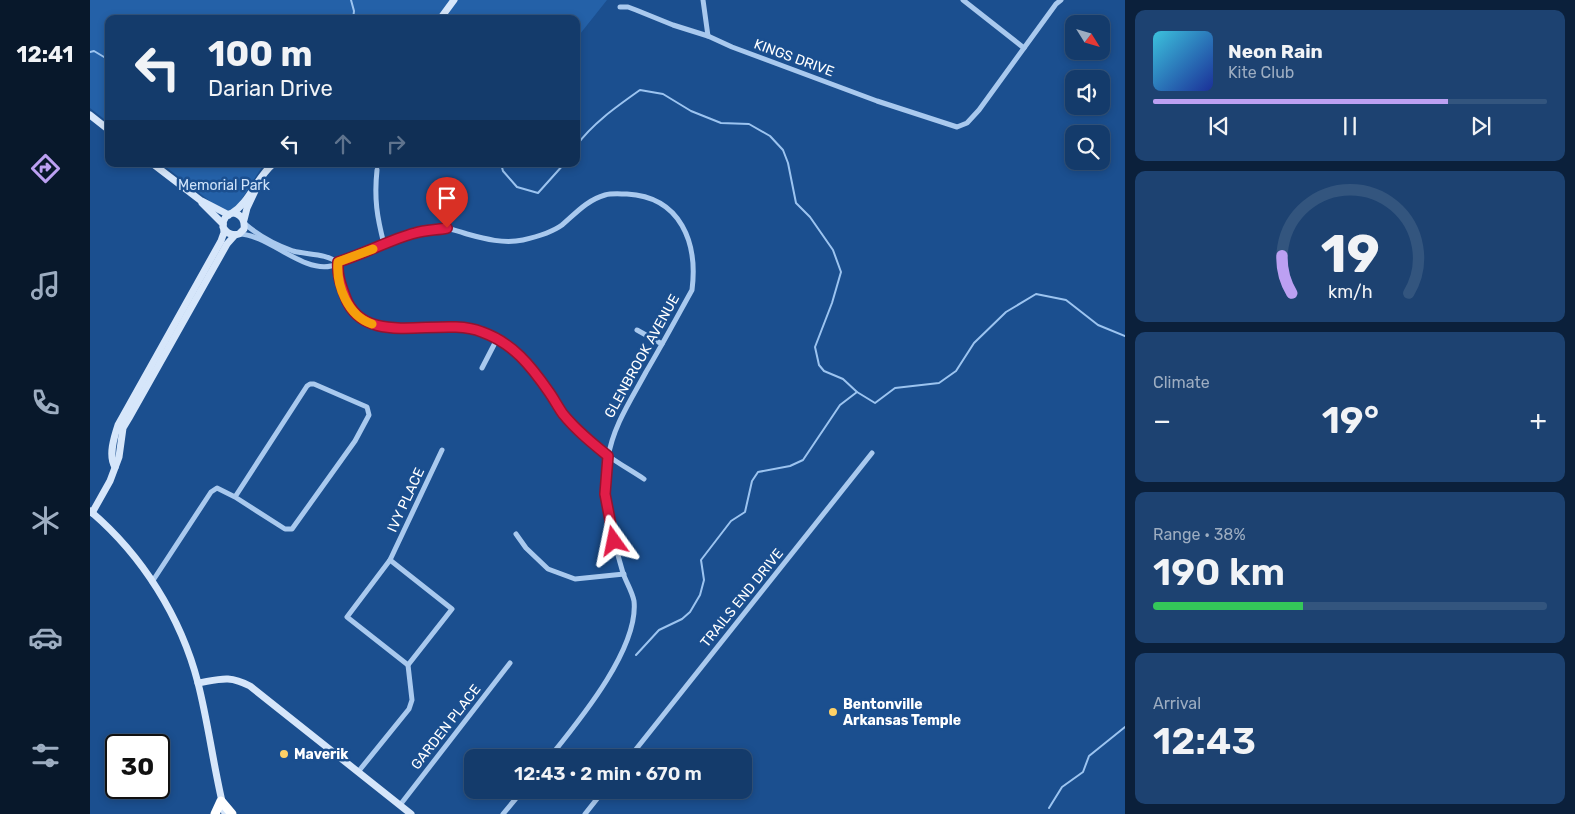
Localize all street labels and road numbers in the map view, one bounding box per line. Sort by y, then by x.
street label: KINGS DRIVE [752,36,836,80]
street label: GLENBROOK AVENUE [601,291,683,421]
street label: IVY PLACE [384,465,428,535]
street label: TRAILS END DRIVE [697,545,787,651]
street label: GARDEN PLACE [408,681,484,773]

